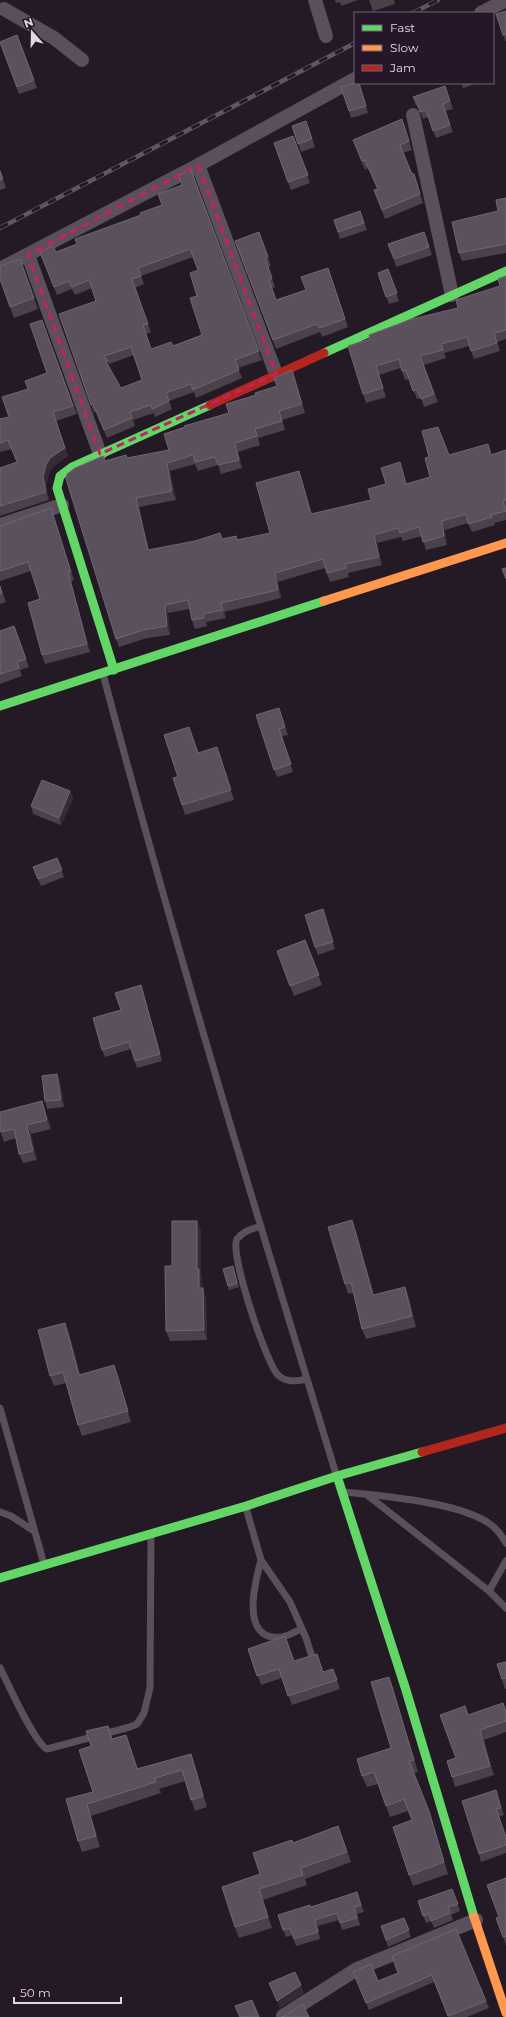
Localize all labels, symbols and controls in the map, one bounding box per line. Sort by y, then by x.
north arrow [12,12,52,52]
legend [354,12,494,84]
text: N [22,15,35,31]
text: Fast [390,20,415,35]
text: Slow [390,40,419,55]
text: Jam [389,60,416,75]
scale bar [14,1979,121,2005]
text: 50 m [20,1985,51,2000]

